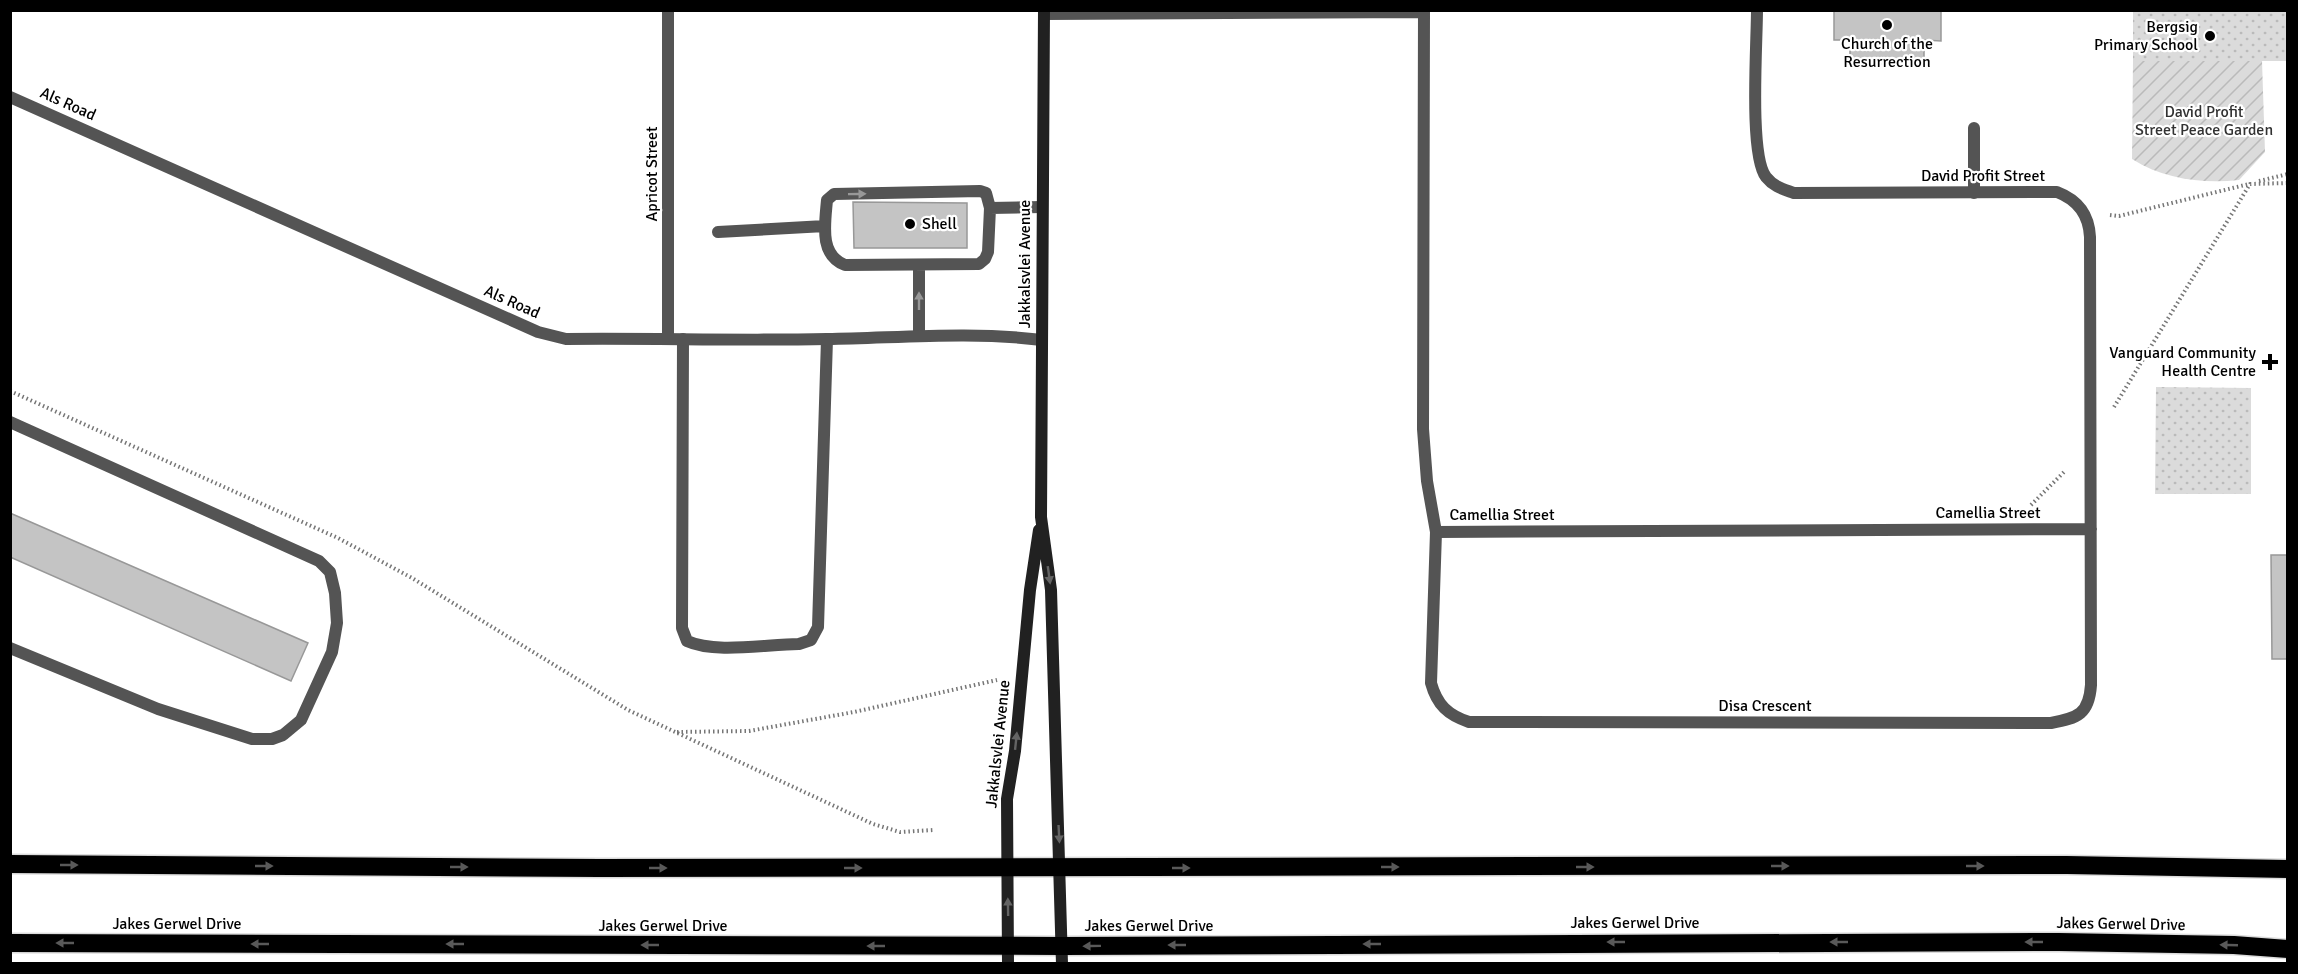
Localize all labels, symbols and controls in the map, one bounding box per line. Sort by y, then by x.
place label: Bergsig Primary School [2094,17,2198,55]
marker: Church of the Resurrection [1880,18,1894,32]
marker: Bergsig Primary School [2203,29,2217,43]
place label: Church of the Resurrection [1841,34,1933,72]
street label: Als Road [37,83,99,125]
park label: David Profit Street Peace Garden [2135,102,2273,140]
street label: Apricot Street [642,126,662,222]
street label: David Profit Street [1921,166,2045,186]
one-way arrow [848,189,867,198]
street label: Jakkalsvlei Avenue [1015,200,1035,328]
place label: Shell [922,214,957,234]
marker: Shell [903,217,917,231]
street label: Als Road [481,281,543,323]
one-way arrow [914,291,924,310]
place label: Vanguard Community Health Centre [2109,343,2257,381]
marker: Vanguard Community Health Centre [2261,353,2279,371]
street label: Camellia Street [1935,503,2041,523]
street label: Camellia Street [1449,505,1555,525]
one-way arrow [1044,565,1053,584]
street label: Jakkalsvlei Avenue [981,679,1015,809]
street label: Disa Crescent [1718,696,1812,716]
one-way arrow [1011,732,1021,751]
one-way arrow [1055,824,1064,843]
one-way arrow [59,860,78,869]
one-way arrow [254,861,273,871]
one-way arrow [1771,861,1790,871]
one-way arrow [1966,861,1985,871]
one-way arrow [449,862,468,872]
one-way arrow [1381,862,1400,872]
one-way arrow [1576,862,1595,872]
one-way arrow [649,863,668,873]
one-way arrow [844,863,863,873]
one-way arrow [1172,863,1191,873]
one-way arrow [1003,897,1013,916]
street label: Jakes Gerwel Drive [1571,913,1699,933]
street label: Jakes Gerwel Drive [2056,913,2186,935]
street label: Jakes Gerwel Drive [113,914,241,934]
street label: Jakes Gerwel Drive [599,916,727,936]
street label: Jakes Gerwel Drive [1085,916,1213,936]
one-way arrow [1607,937,1626,947]
one-way arrow [1830,937,1849,947]
one-way arrow [2025,937,2044,947]
one-way arrow [56,938,75,948]
one-way arrow [251,939,270,949]
one-way arrow [446,939,465,949]
one-way arrow [1362,939,1381,949]
one-way arrow [641,940,660,950]
one-way arrow [1167,940,1186,950]
one-way arrow [2220,940,2239,950]
one-way arrow [866,941,885,951]
one-way arrow [1083,941,1102,951]

